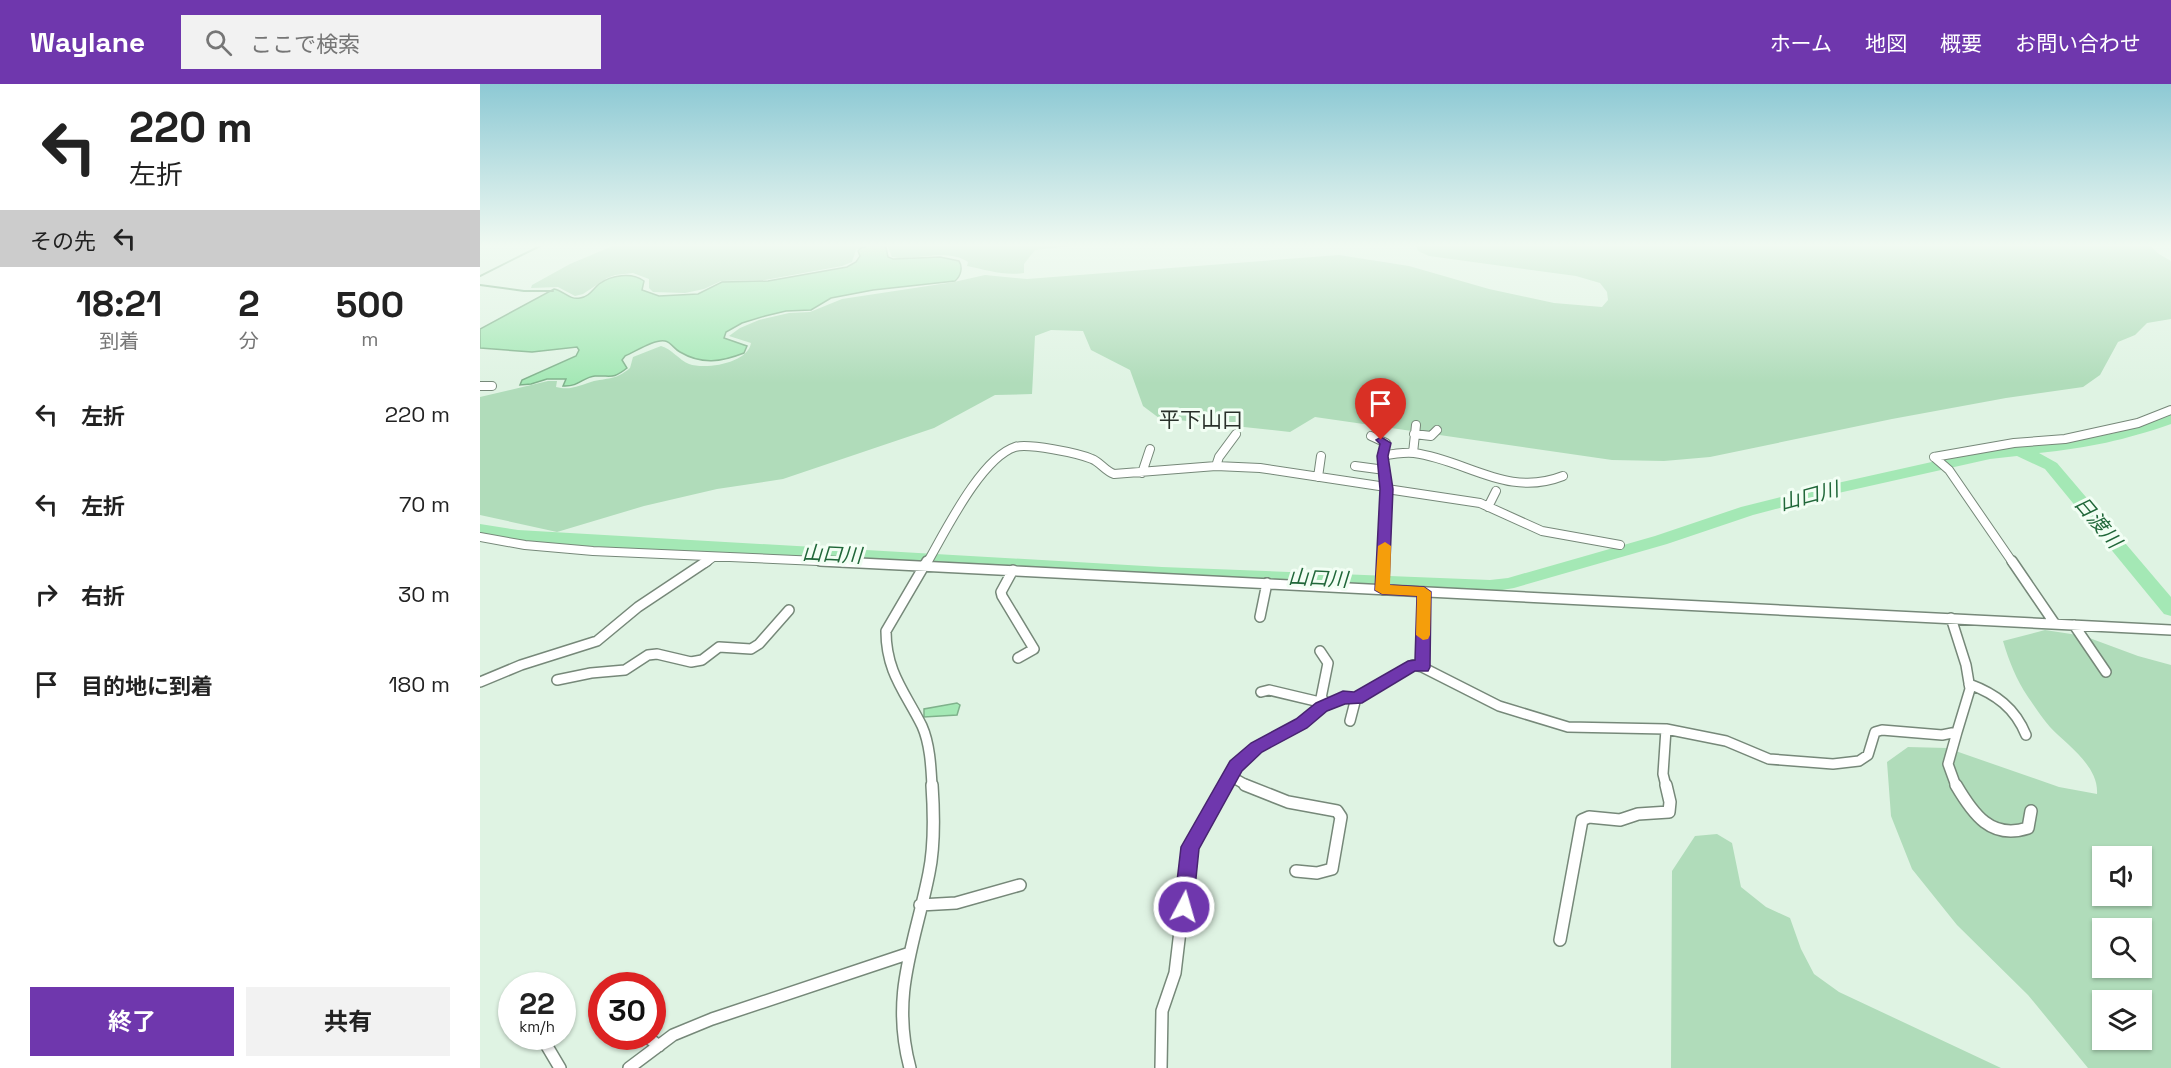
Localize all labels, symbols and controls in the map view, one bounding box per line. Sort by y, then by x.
search box [181,15,601,69]
text: Waylane [30,24,145,60]
icon: search [202,26,235,59]
text: ここで検索 [250,30,360,58]
text: ホーム [1770,30,1832,57]
text: 地図 [1865,30,1907,57]
text: 概要 [1940,30,1982,57]
text: お問い合わせ [2015,30,2141,57]
text: 220 m [129,101,253,154]
icon: left [30,108,108,186]
text: 左折 [129,157,183,192]
icon: left [108,222,141,255]
text: その先 [30,227,96,255]
text: 18:21 [76,281,162,327]
text: 2 [238,281,260,327]
text: 500 [336,282,404,328]
text: m [361,326,378,352]
text: 到着 [99,328,139,354]
text: 分 [239,328,259,354]
pin [1355,378,1406,440]
icon: arrive [1364,387,1397,420]
icon: left [30,398,63,431]
text: 220 m [385,400,450,428]
text: 左折 [81,402,125,430]
district label: 平下山口 [1159,406,1243,433]
water label: 山口川 [1777,475,1843,516]
icon: left [30,488,63,521]
text: 70 m [399,490,450,518]
water label: 日渡川 [2069,491,2129,555]
text: 左折 [81,492,125,520]
water label: 山口川 [801,539,865,569]
water label: 山口川 [1287,563,1351,593]
icon: right [30,578,63,611]
text: 30 m [398,580,450,608]
text: 右折 [81,582,125,610]
icon: arrive [30,668,63,701]
text: 180 m [388,670,450,698]
text: 目的地に到着 [81,672,213,700]
map controls [2092,846,2152,1050]
button: sound [2092,846,2152,906]
position arrow [1152,875,1216,939]
button: search [2092,918,2152,978]
speed limit sign: 30 [588,972,666,1050]
text: 22 [519,984,555,1023]
button: 終了 [30,987,234,1056]
button: 共有 [246,987,450,1056]
button: layers [2092,990,2152,1050]
text: km/h [519,1017,555,1036]

